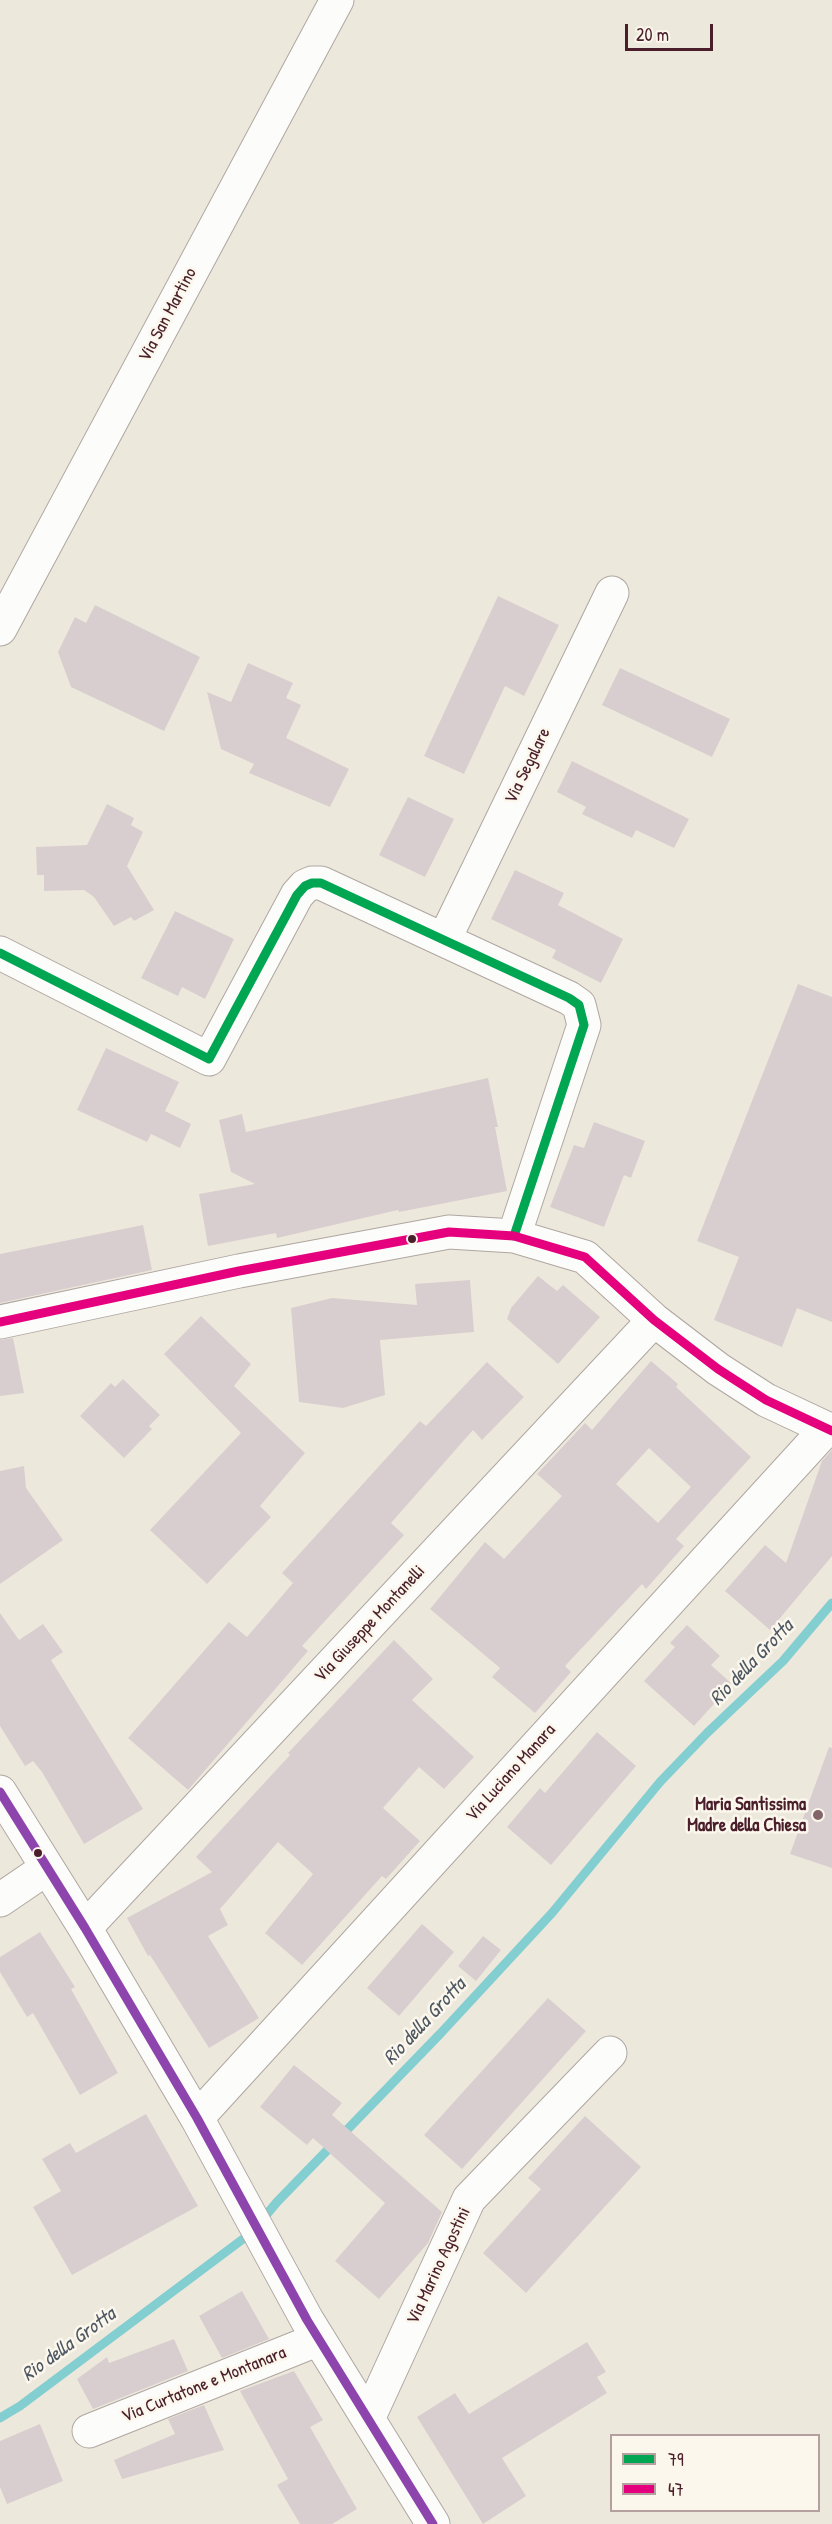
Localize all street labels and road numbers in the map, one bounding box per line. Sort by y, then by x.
street label: Via San Martino [134,264,202,366]
street label: Via Segalare [500,725,556,807]
street label: Via Giuseppe Montanelli [310,1561,430,1687]
street label: Via Luciano Manara [462,1720,560,1826]
street label: Via Marino Agostini [402,2204,476,2328]
street label: Via Curtatone e Montanara [119,2342,289,2428]

